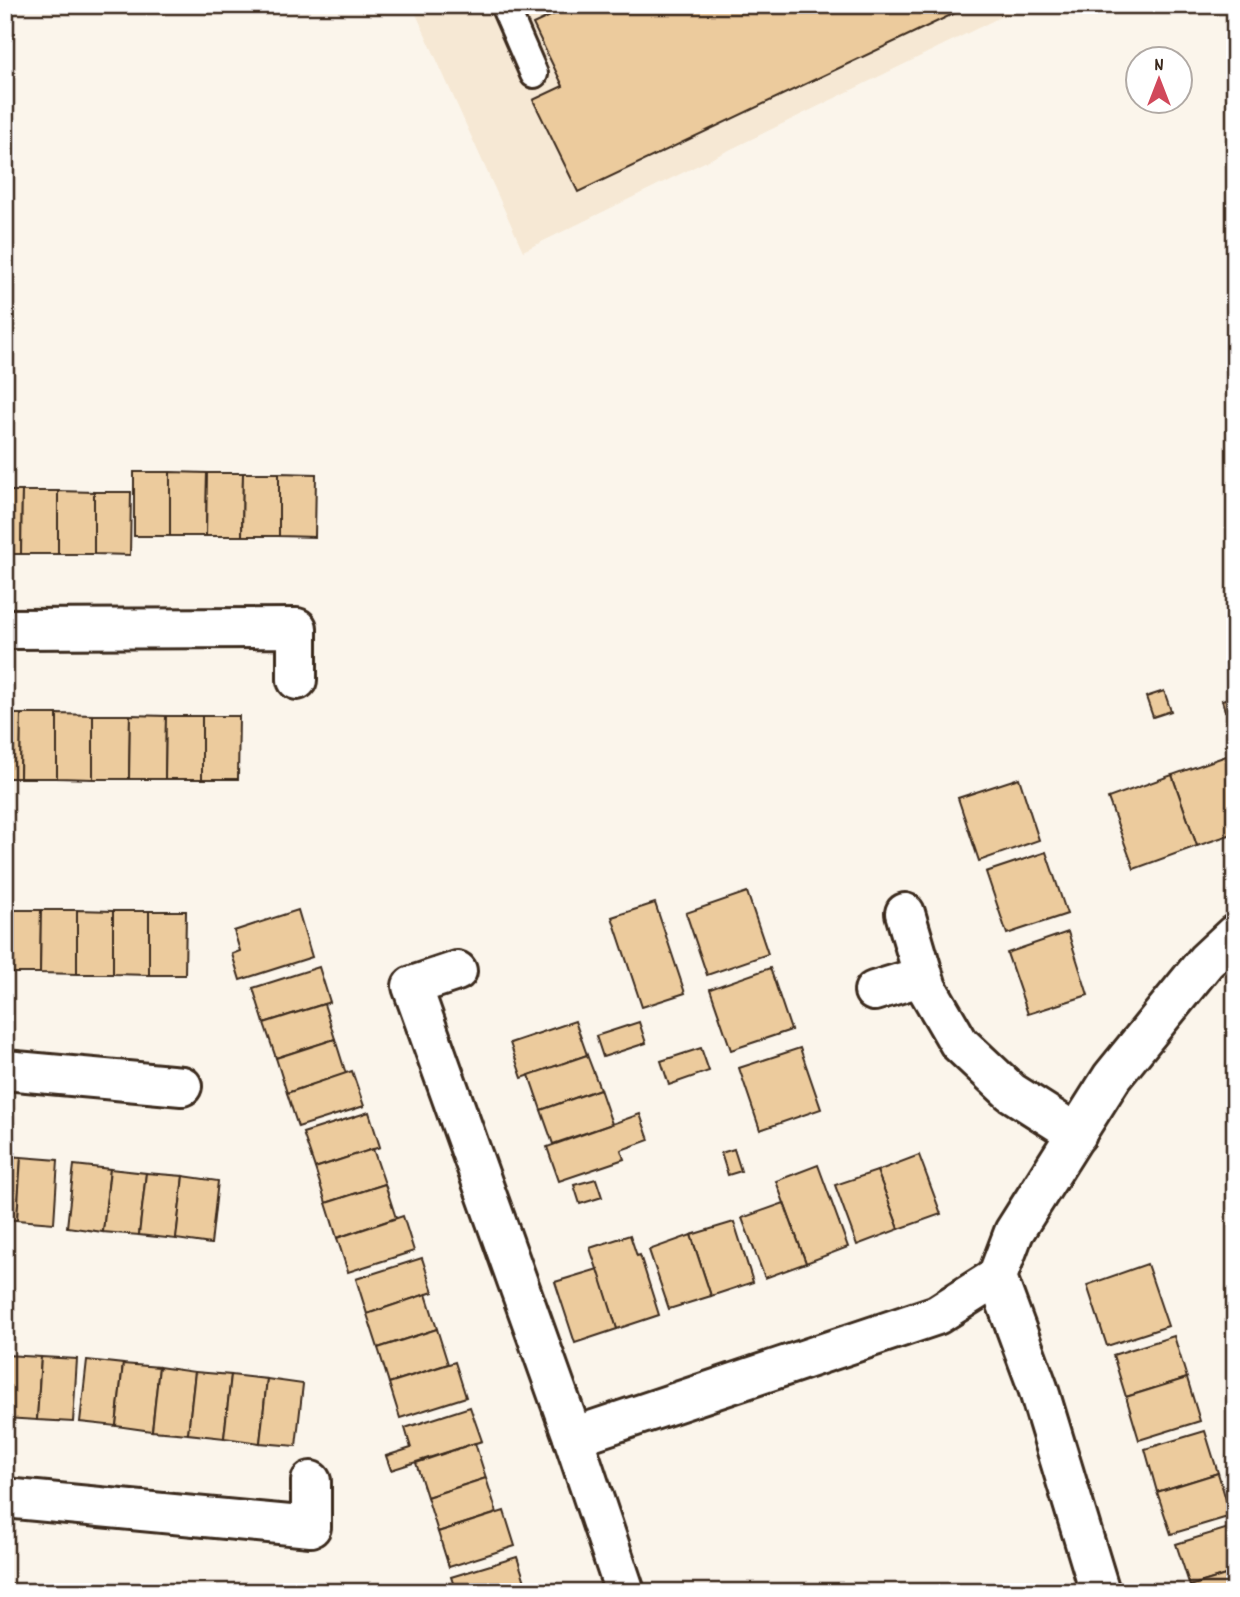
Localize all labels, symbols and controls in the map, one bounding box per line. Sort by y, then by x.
north arrow [1124,46,1194,116]
text: N [1154,53,1164,80]

